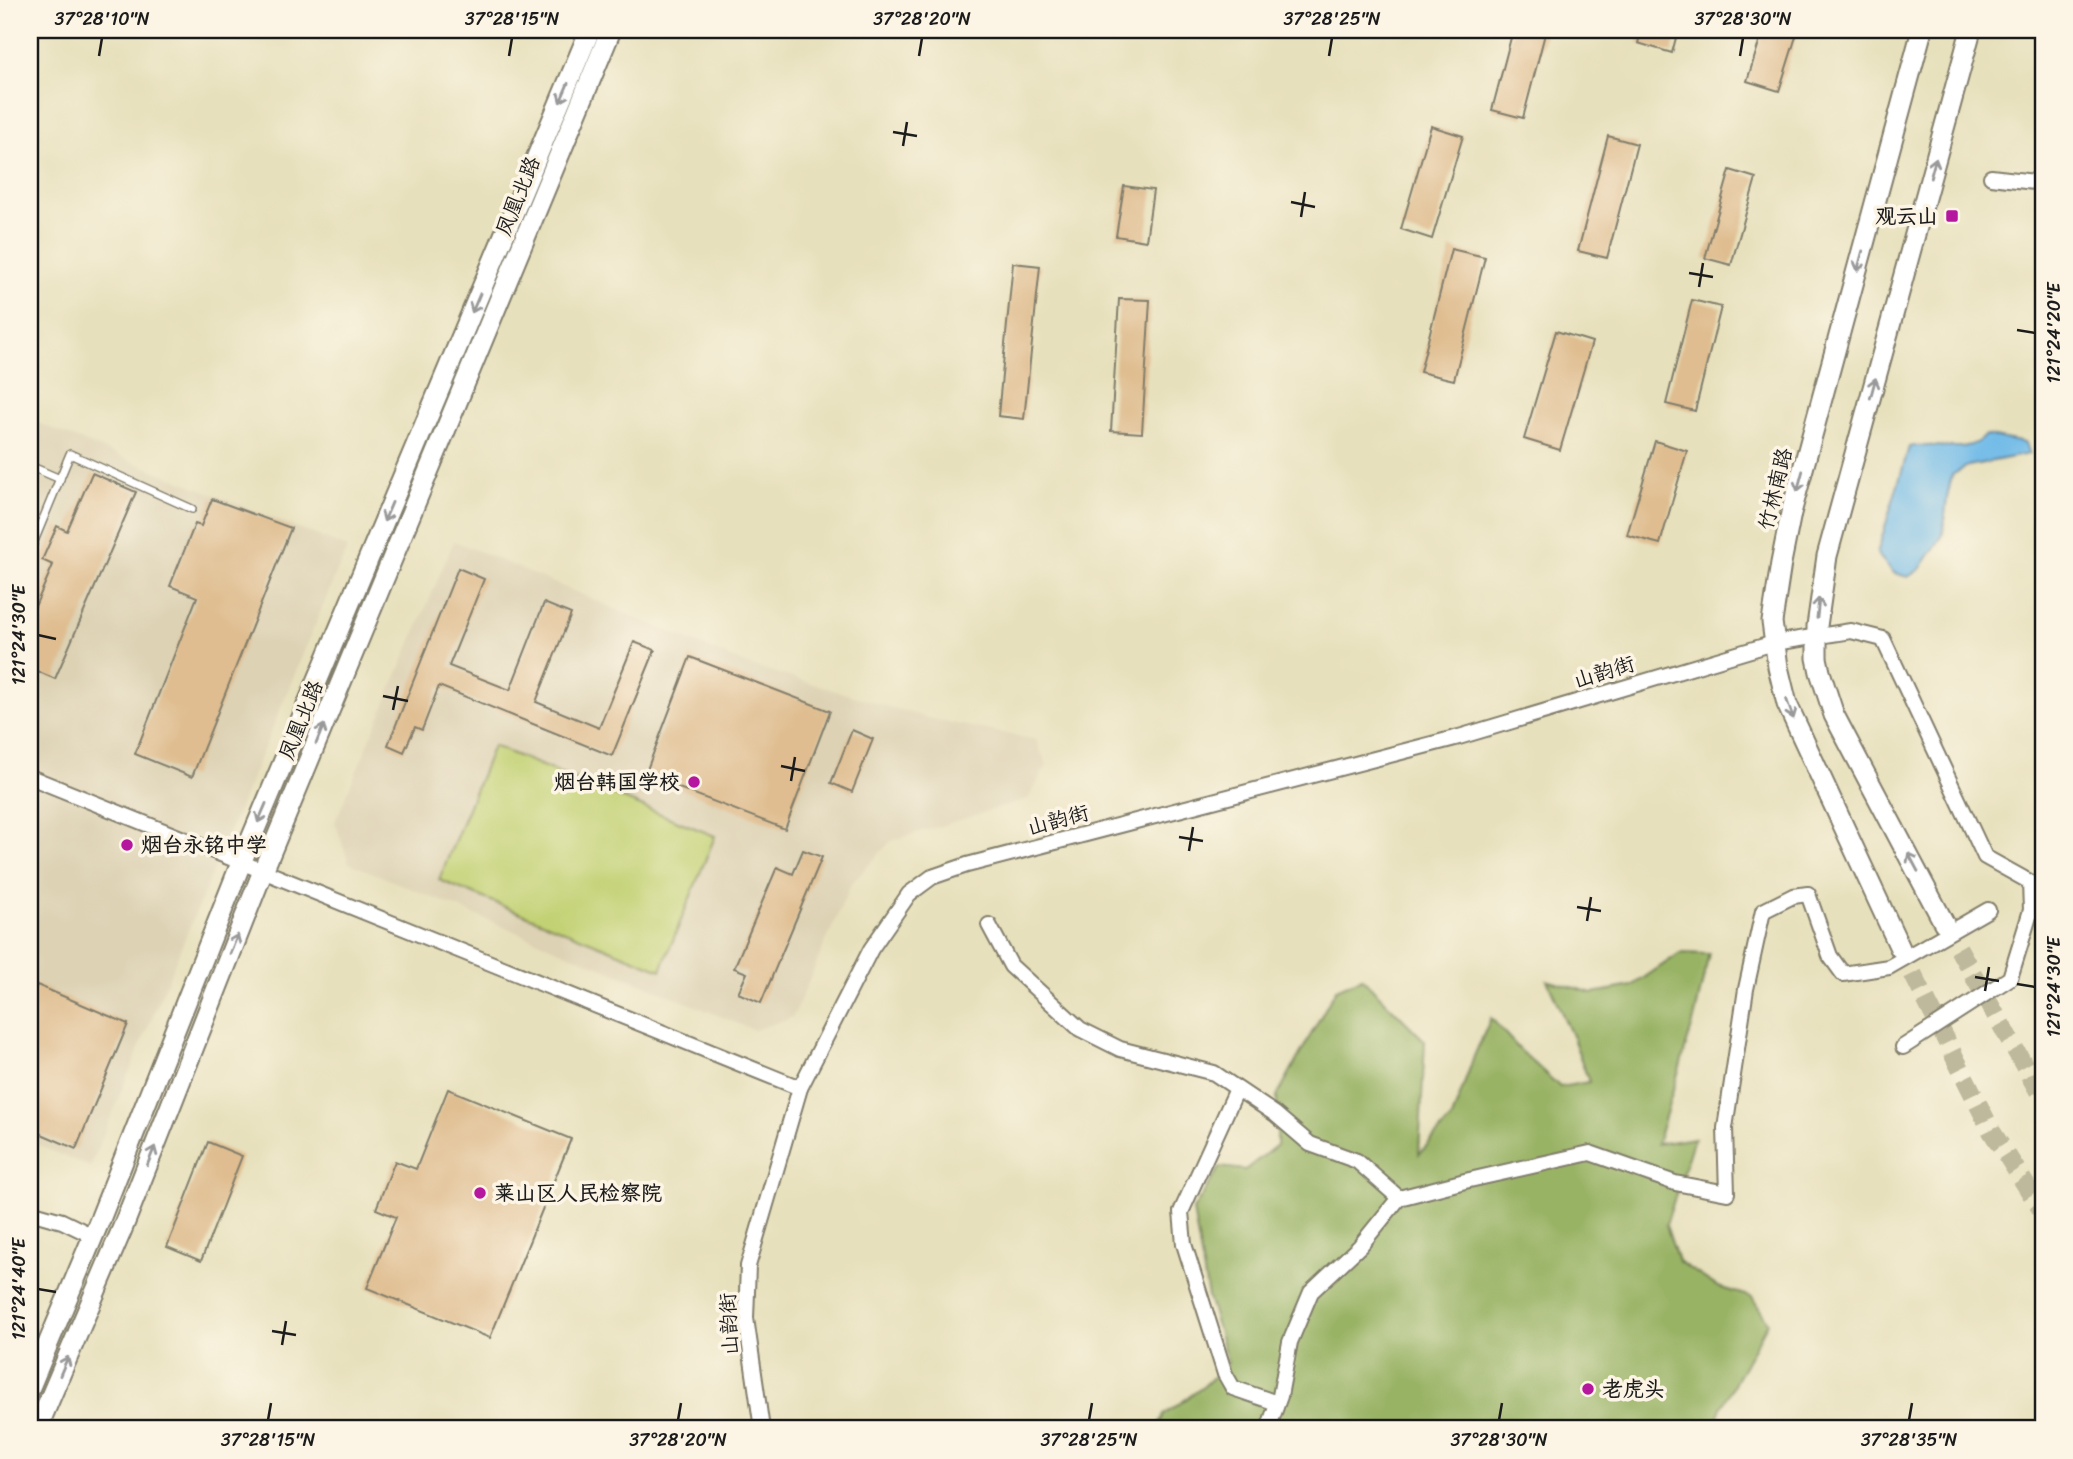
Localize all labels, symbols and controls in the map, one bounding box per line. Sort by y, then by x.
text: 37°28'10"N [55,3,150,35]
text: 37°28'15"N [465,3,560,35]
text: 37°28'20"N [873,3,971,35]
text: 37°28'25"N [1283,3,1381,35]
text: 37°28'30"N [1694,3,1792,35]
one-way arrow [556,81,569,103]
street label: 凤凰北路 [485,150,551,242]
one-way arrow [1927,157,1940,180]
place label: 观云山 [1875,197,1938,235]
marker: 观云山 [1944,208,1960,224]
one-way arrow [1852,250,1865,272]
text: 121°24'20"E [2038,281,2070,384]
one-way arrow [469,291,482,313]
one-way arrow [1867,377,1880,399]
street label: 竹林南路 [1746,444,1804,534]
one-way arrow [1793,469,1806,491]
one-way arrow [381,501,394,523]
text: 121°24'30"E [3,584,35,685]
one-way arrow [1812,597,1825,620]
street label: 山韵街 [1568,645,1640,699]
street label: 凤凰北路 [268,674,334,766]
one-way arrow [1784,698,1797,719]
one-way arrow [314,723,327,745]
place label: 烟台韩国学校 [554,763,680,801]
marker: 烟台韩国学校 [686,774,702,790]
street label: 山韵街 [1023,793,1093,847]
one-way arrow [255,801,268,823]
place label: 烟台永铭中学 [141,826,267,864]
marker: 烟台永铭中学 [119,837,135,853]
one-way arrow [1905,852,1919,873]
one-way arrow [229,934,242,956]
text: 121°24'30"E [2038,936,2070,1037]
one-way arrow [145,1146,158,1167]
place label: 莱山区人民检察院 [494,1174,662,1212]
marker: 莱山区人民检察院 [472,1185,488,1201]
text: 121°24'40"E [3,1237,35,1340]
street label: 山韵街 [708,1292,750,1356]
one-way arrow [58,1356,71,1378]
place label: 老虎头 [1602,1370,1665,1408]
marker: 老虎头 [1580,1381,1596,1397]
text: 37°28'15"N [221,1424,316,1456]
text: 37°28'20"N [629,1424,727,1456]
text: 37°28'25"N [1040,1424,1138,1456]
text: 37°28'30"N [1450,1424,1548,1456]
text: 37°28'35"N [1861,1424,1958,1456]

